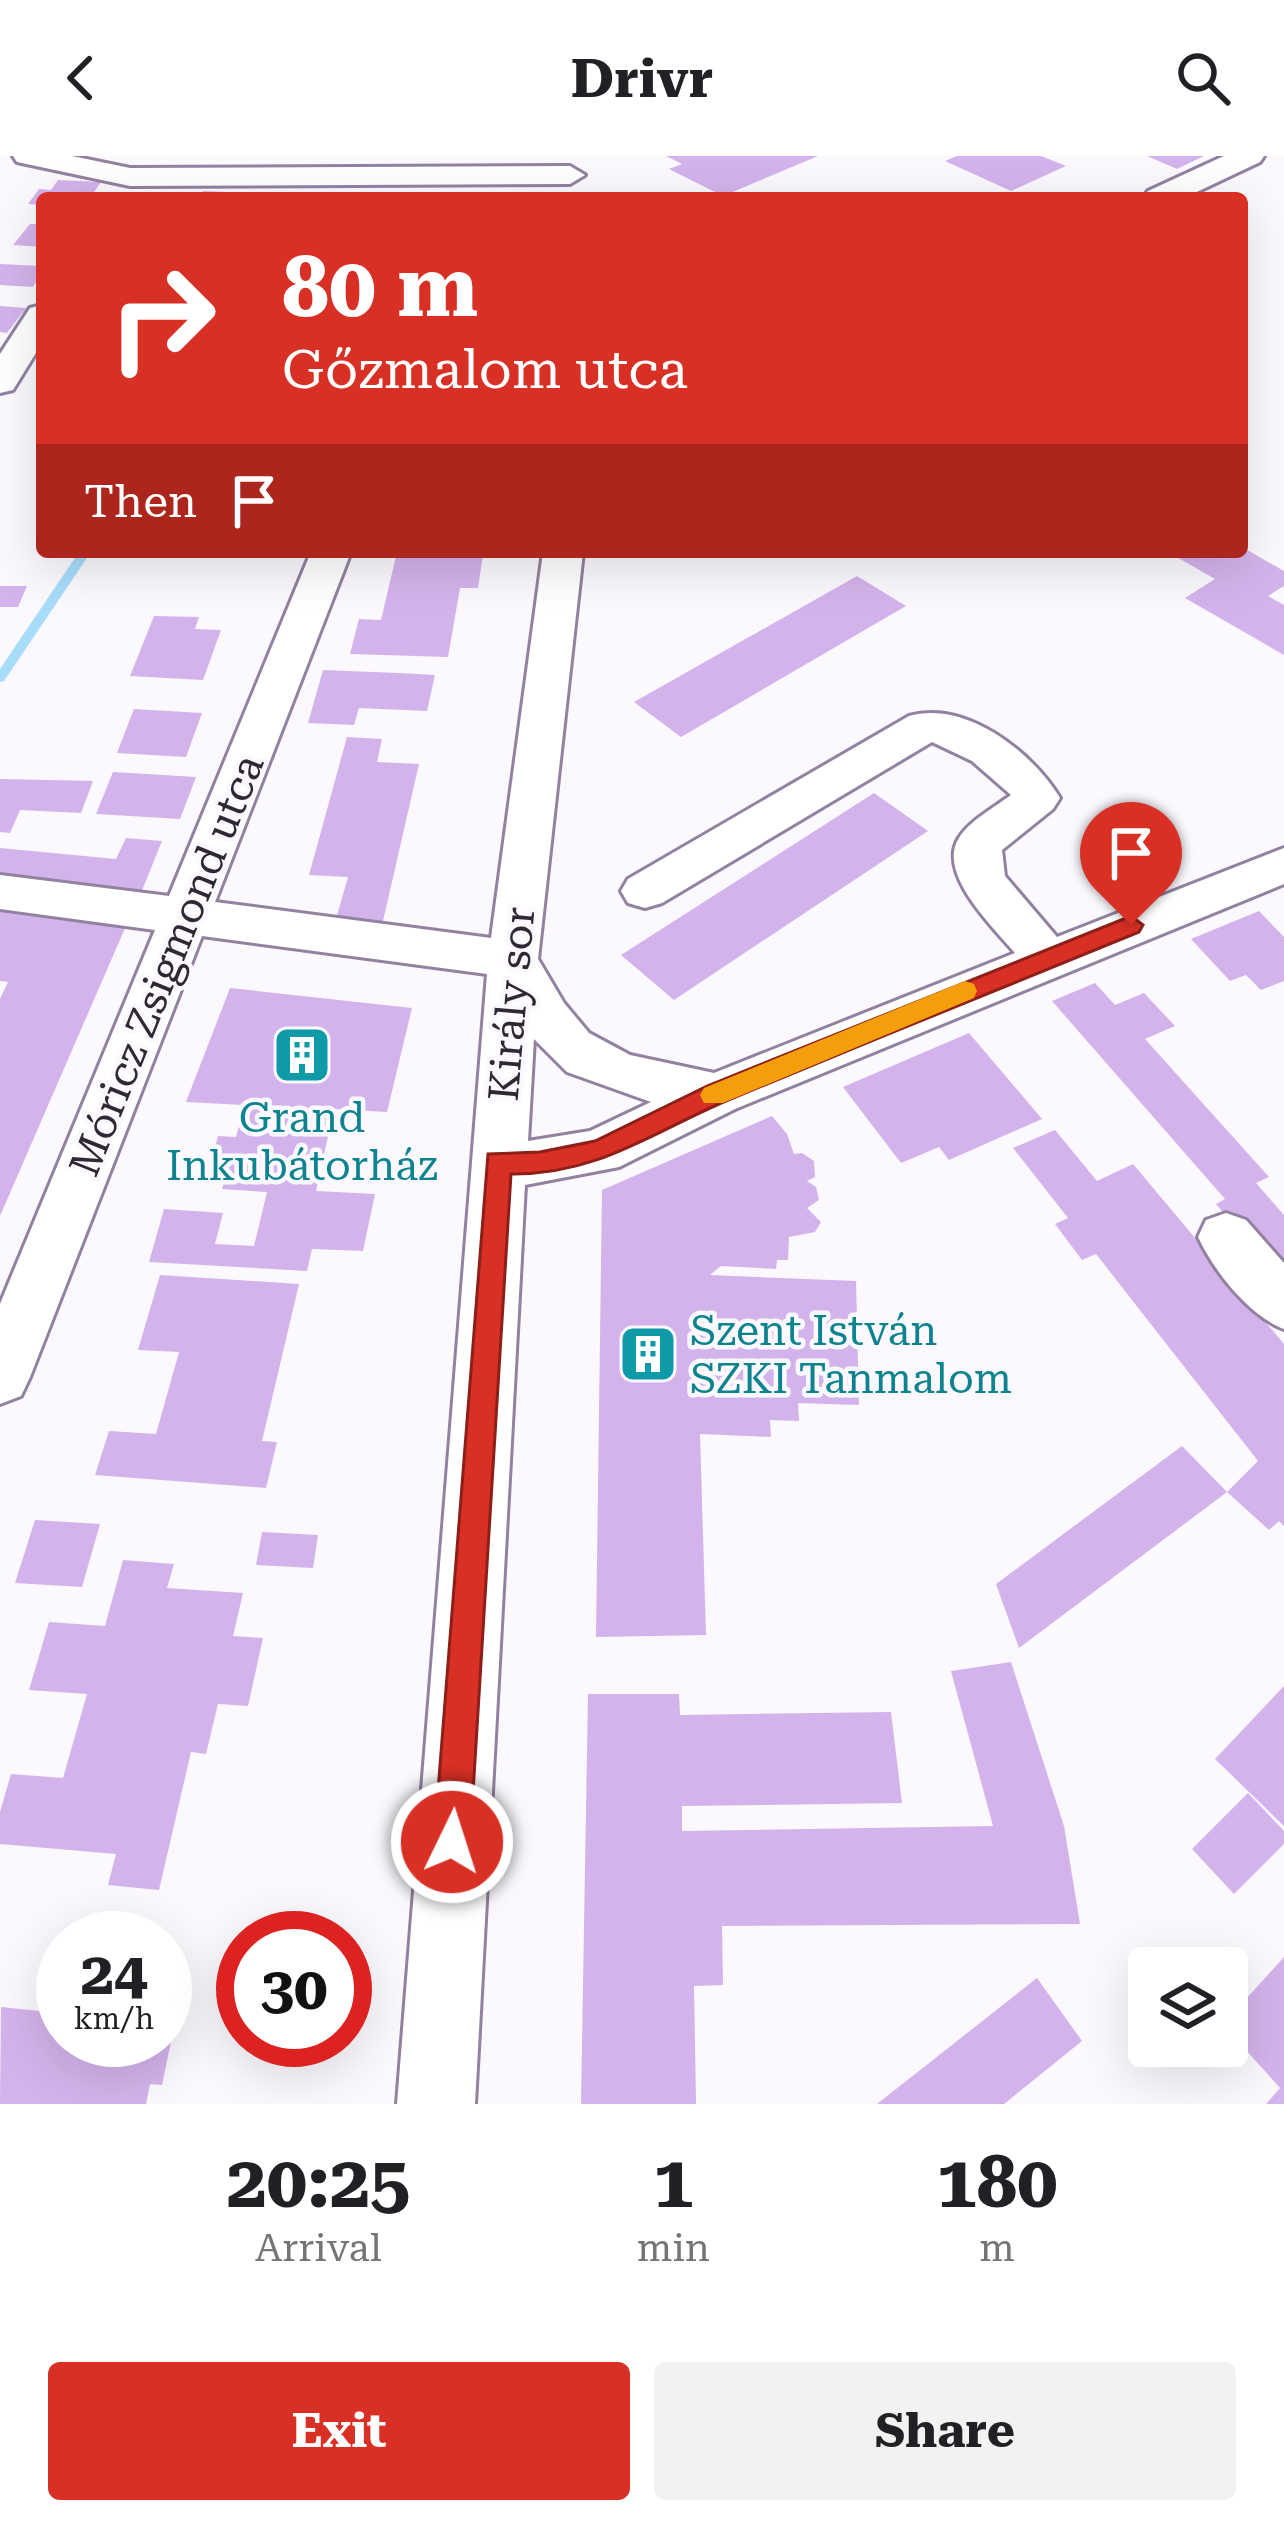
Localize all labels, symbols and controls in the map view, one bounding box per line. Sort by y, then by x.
icon: back [48,45,114,111]
icon: search [1170,45,1236,111]
text: Drivr [571,47,713,110]
text: 80 m [282,238,478,336]
icon: right [84,240,240,396]
text: Gőzmalom utca [282,338,688,401]
icon: arrive [221,468,287,534]
text: Then [84,475,197,528]
street label: Móricz Zsigmond utca [59,747,274,1183]
pin [1080,802,1182,925]
icon: arrive [1098,820,1164,886]
street label: Király sor [479,905,544,1103]
building icon: Grand Inkubátorház [271,1024,333,1086]
place label: Grand Inkubátorház [166,1093,438,1190]
place label: Szent István SZKI Tanmalom [690,1306,1012,1403]
building icon: Szent István SZKI Tanmalom [617,1323,679,1385]
position arrow [389,1779,515,1905]
speed limit sign: 30 [216,1911,372,2067]
text: 24 [80,1938,148,2009]
map controls [1128,1947,1248,2067]
button: layers [1128,1947,1248,2067]
text: km/h [74,2001,154,2036]
text: 20:25 [227,2140,410,2225]
text: 1 [653,2140,694,2225]
text: 180 [937,2140,1057,2225]
text: Arrival [255,2225,382,2271]
text: min [637,2225,710,2271]
text: m [979,2225,1015,2271]
button: Exit [48,2362,630,2500]
button: Share [654,2362,1236,2500]

